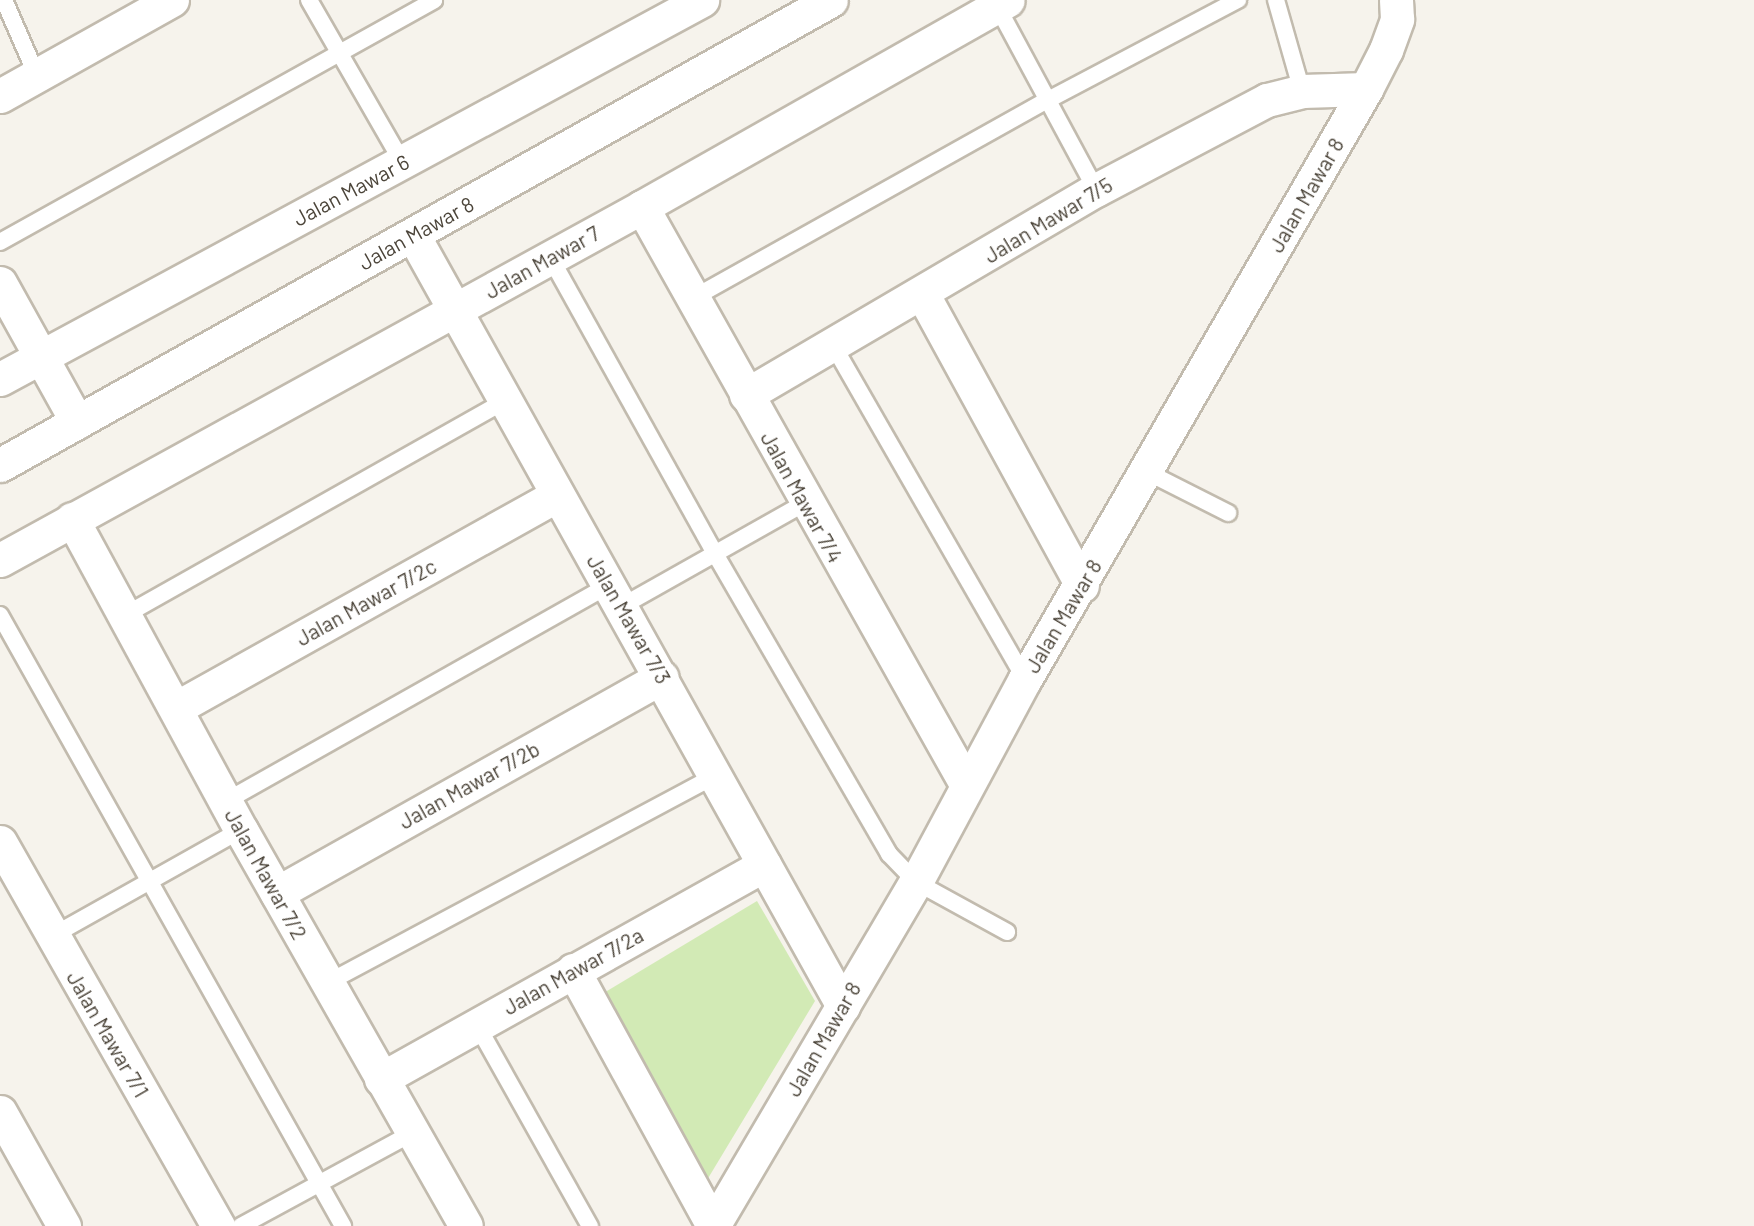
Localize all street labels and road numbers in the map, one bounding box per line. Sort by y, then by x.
street label: Jalan Mawar 8 [1263,133,1349,257]
street label: Jalan Mawar 6 [289,149,413,231]
street label: Jalan Mawar 7/5 [979,172,1117,268]
street label: Jalan Mawar 8 [354,191,478,275]
street label: Jalan Mawar 7 [480,220,604,304]
street label: Jalan Mawar 7/4 [756,427,848,567]
street label: Jalan Mawar 7/3 [582,550,676,688]
street label: Jalan Mawar 7/2c [292,553,440,651]
street label: Jalan Mawar 8 [1019,555,1107,677]
street label: Jalan Mawar 7/2b [394,736,544,834]
street label: Jalan Mawar 7/2 [220,804,312,944]
street label: Jalan Mawar 7/2a [499,922,647,1020]
street label: Jalan Mawar 7/1 [62,966,154,1102]
street label: Jalan Mawar 8 [780,977,866,1101]

